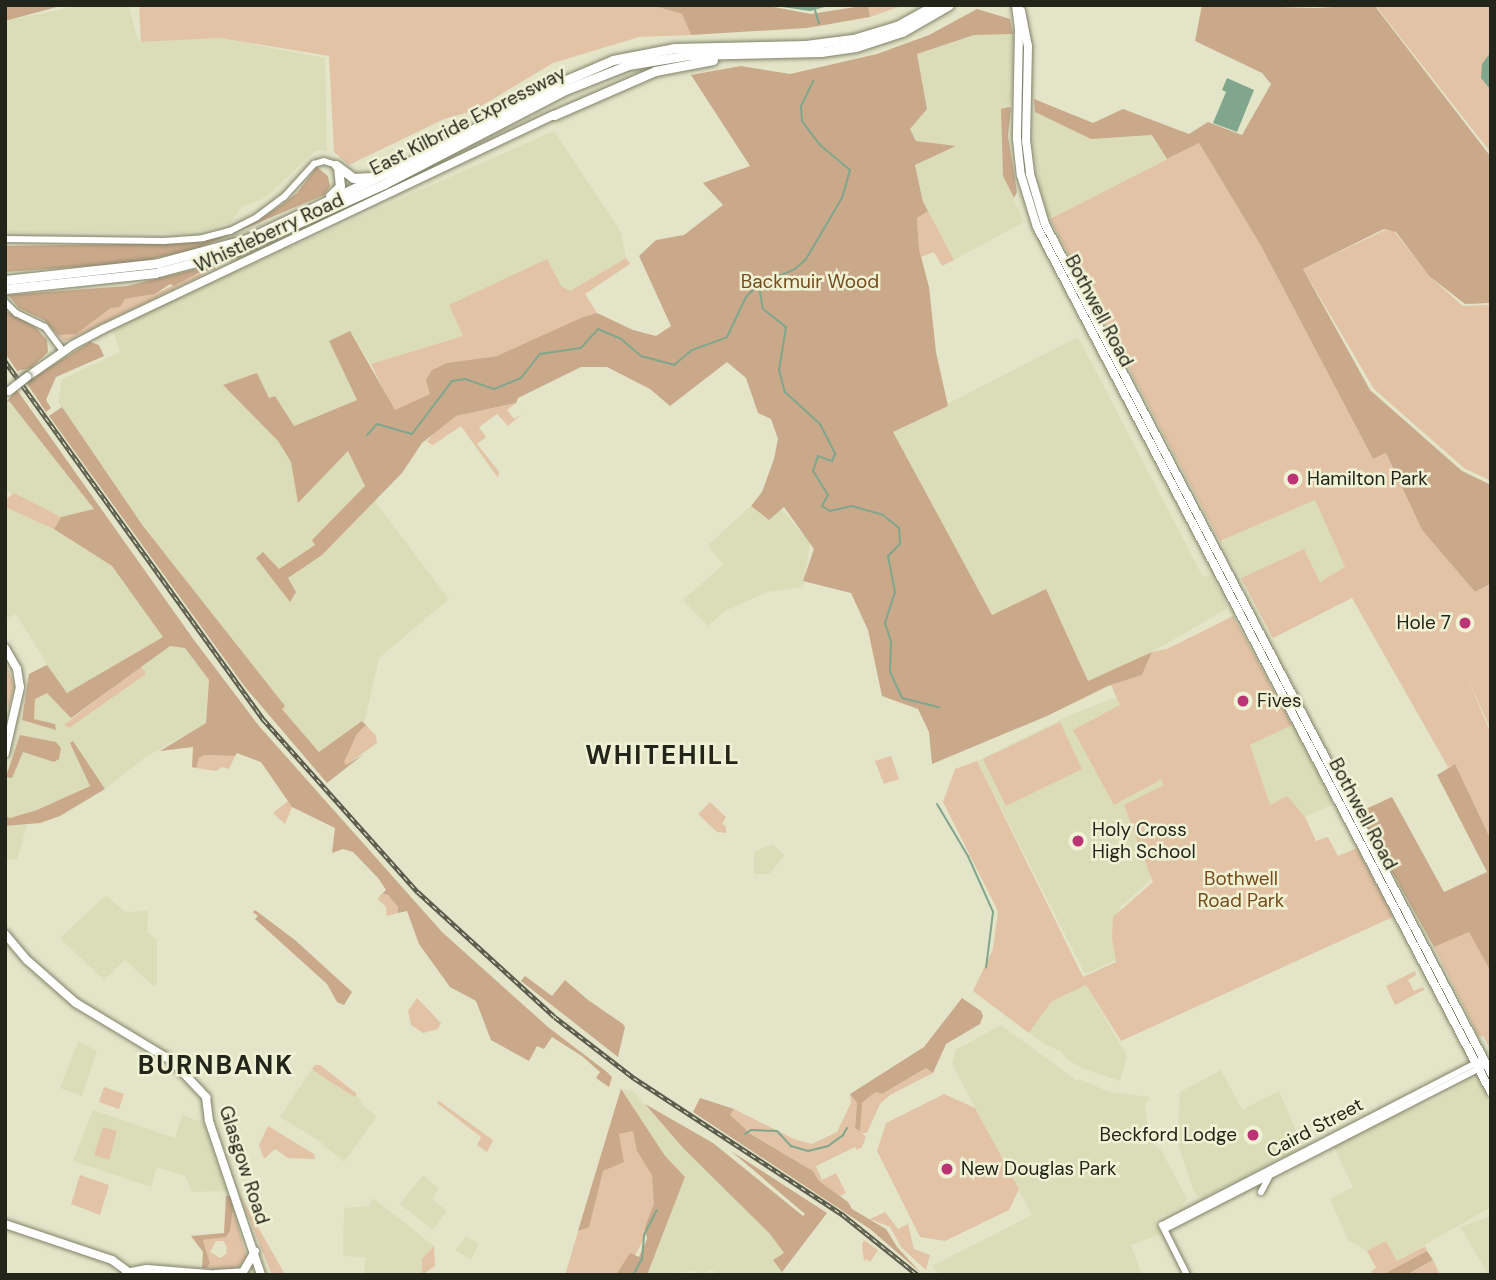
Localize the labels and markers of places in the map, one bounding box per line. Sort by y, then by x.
place label: Hamilton Park [1307,468,1428,490]
marker: Hamilton Park [1285,471,1301,487]
place label: Hole 7 [1397,612,1451,634]
marker: Hole 7 [1457,615,1473,631]
place label: Fives [1257,690,1302,712]
marker: Fives [1235,693,1251,709]
place label: Holy Cross High School [1092,819,1196,863]
marker: Holy Cross High School [1070,833,1086,849]
place label: Beckford Lodge [1100,1124,1237,1146]
marker: Beckford Lodge [1243,1125,1263,1145]
place label: New Douglas Park [961,1158,1117,1180]
marker: New Douglas Park [939,1161,955,1177]

